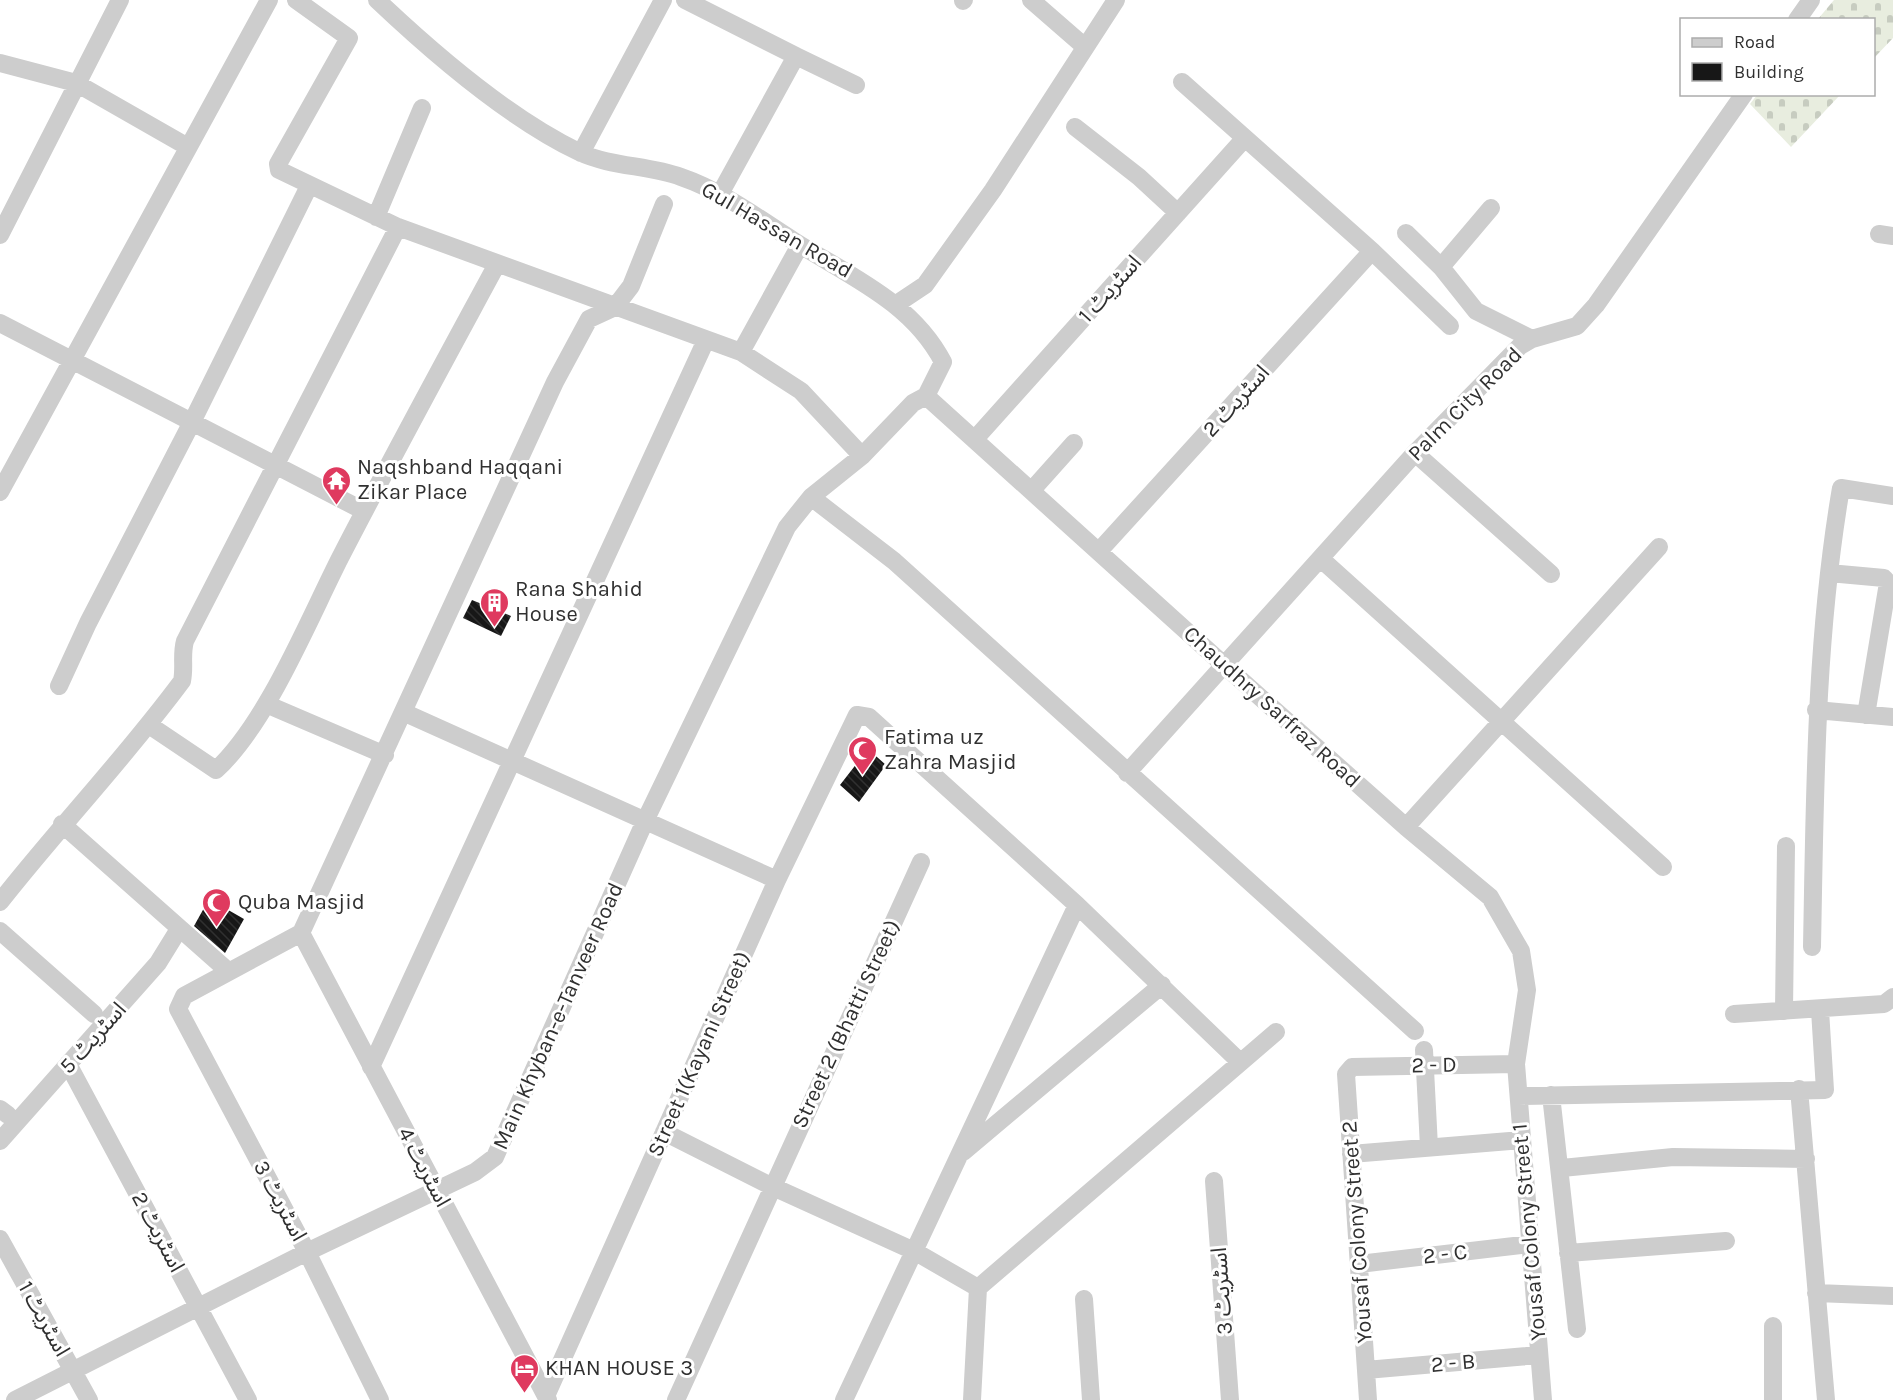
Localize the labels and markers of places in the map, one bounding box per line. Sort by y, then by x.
place label: Naqshband Haqqani Zikar Place [357,454,563,505]
temple icon: Naqshband Haqqani Zikar Place [320,464,352,506]
place label: Rana Shahid House [515,576,643,627]
building icon: Rana Shahid House [478,586,510,628]
place label: Fatima uz Zahra Masjid [884,724,1016,775]
mosque icon: Fatima uz Zahra Masjid [847,734,879,776]
mosque icon: Quba Masjid [201,886,233,928]
place label: Quba Masjid [238,889,365,915]
hotel icon: KHAN HOUSE 3 [508,1352,540,1394]
place label: KHAN HOUSE 3 [545,1355,693,1381]

